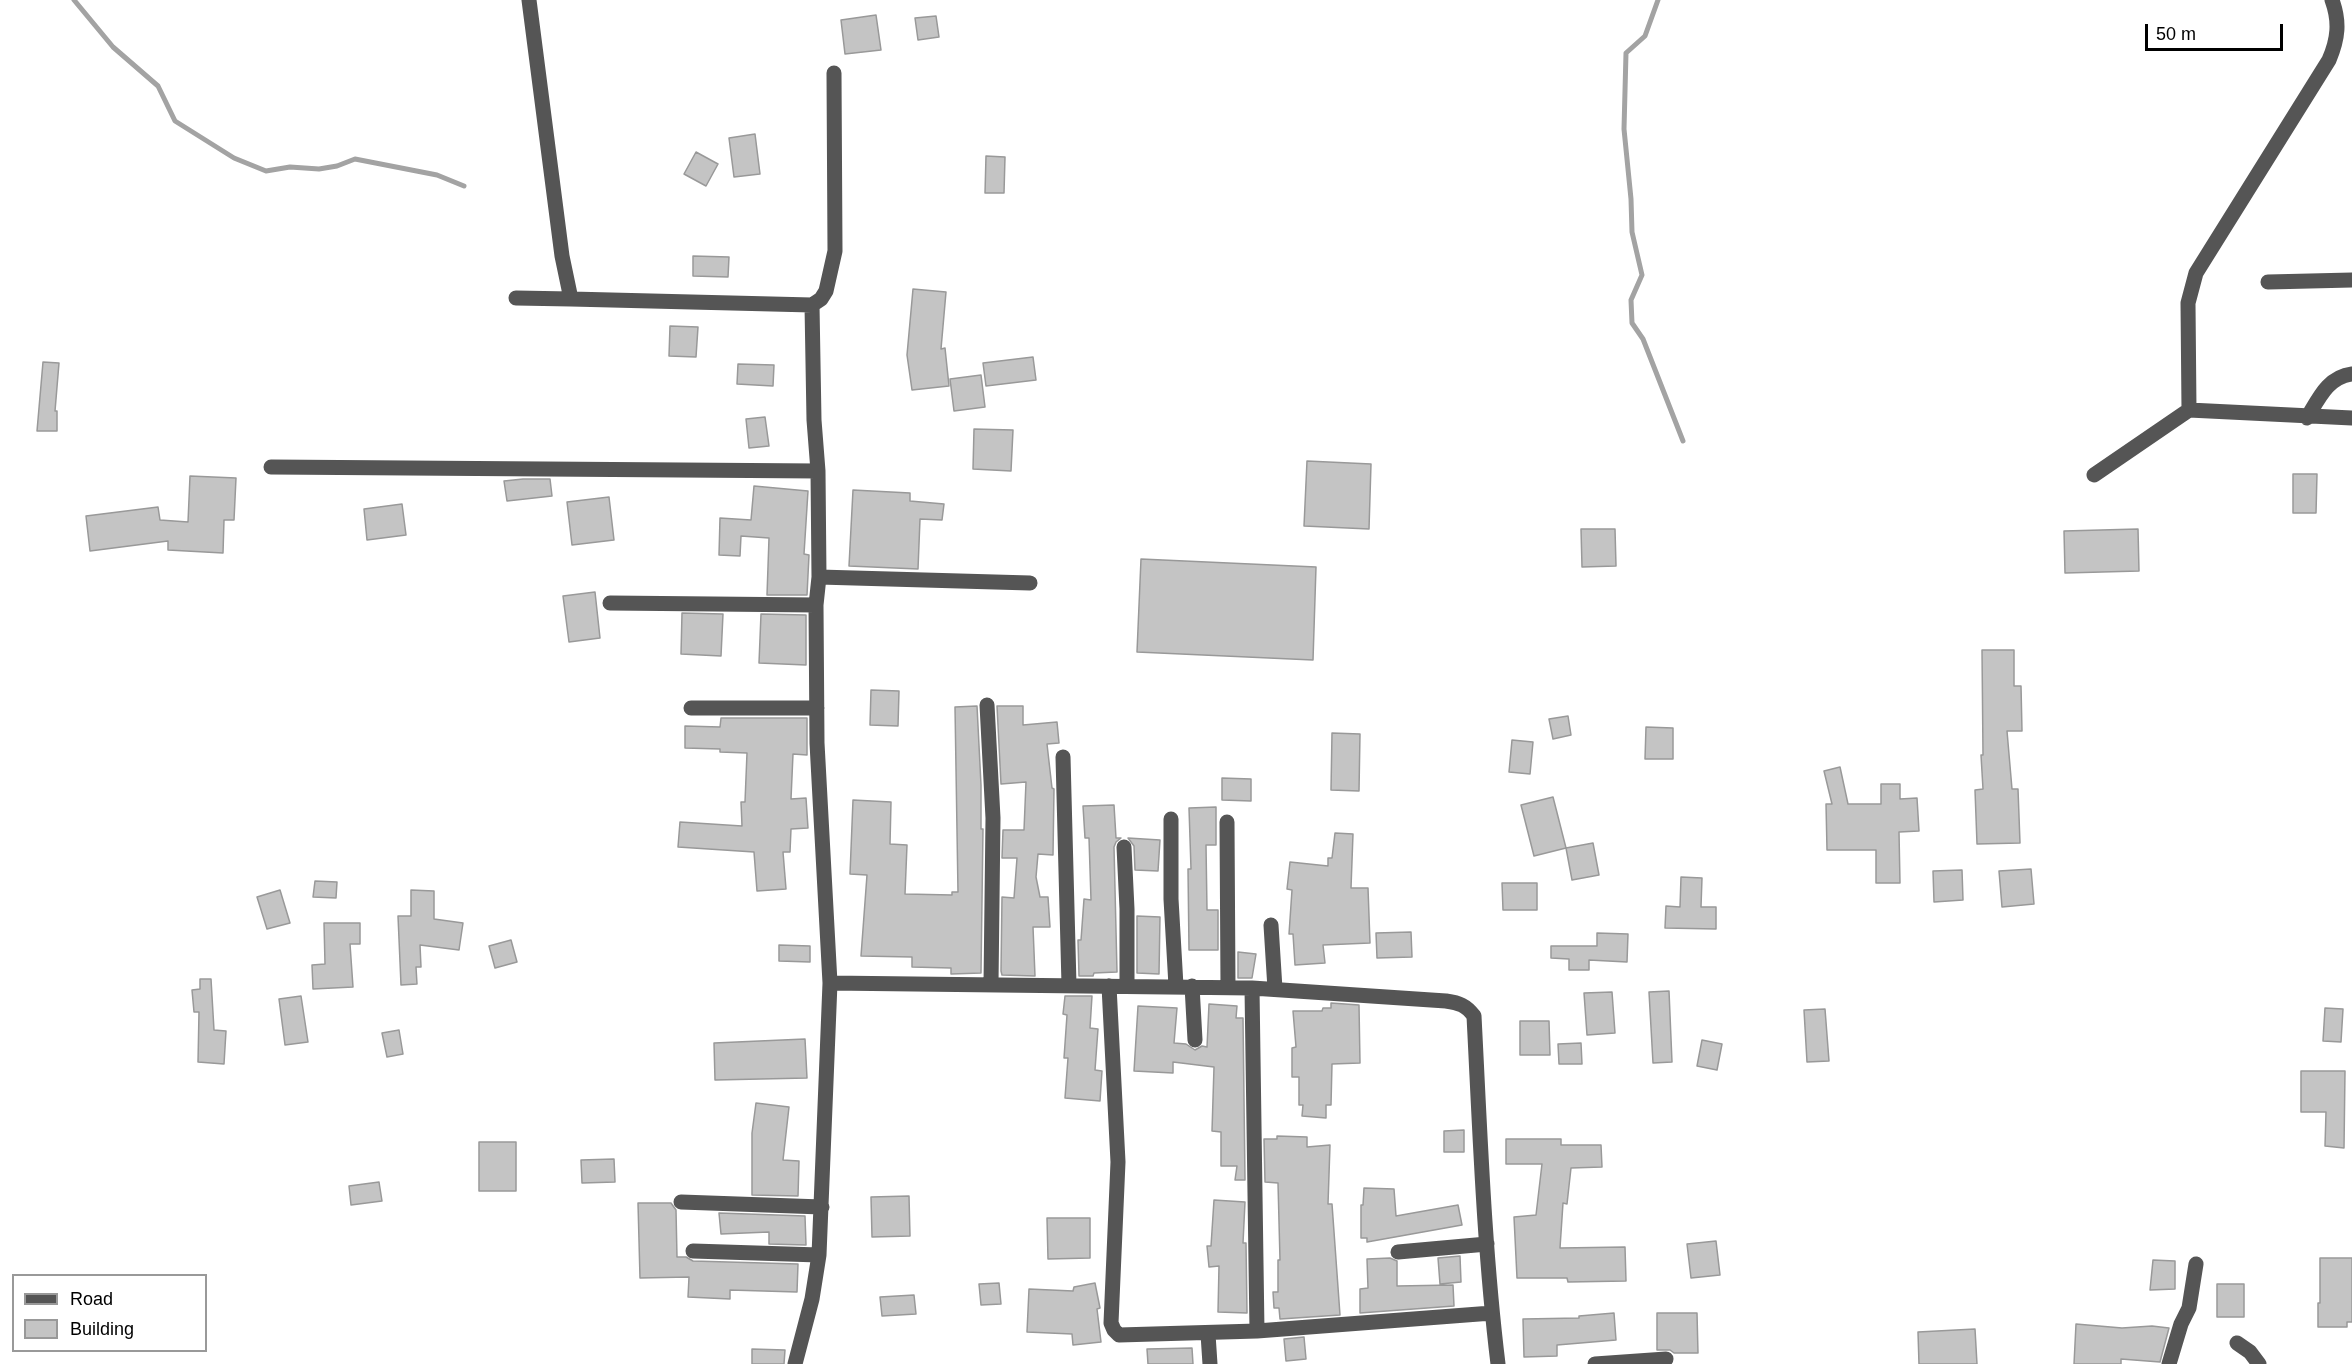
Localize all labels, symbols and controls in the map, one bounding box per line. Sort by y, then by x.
scale bar [2148,12,2286,50]
text: 50 m [2156,24,2196,44]
legend [12,1274,207,1352]
text: Road [70,1289,113,1309]
text: Building [70,1319,134,1339]

